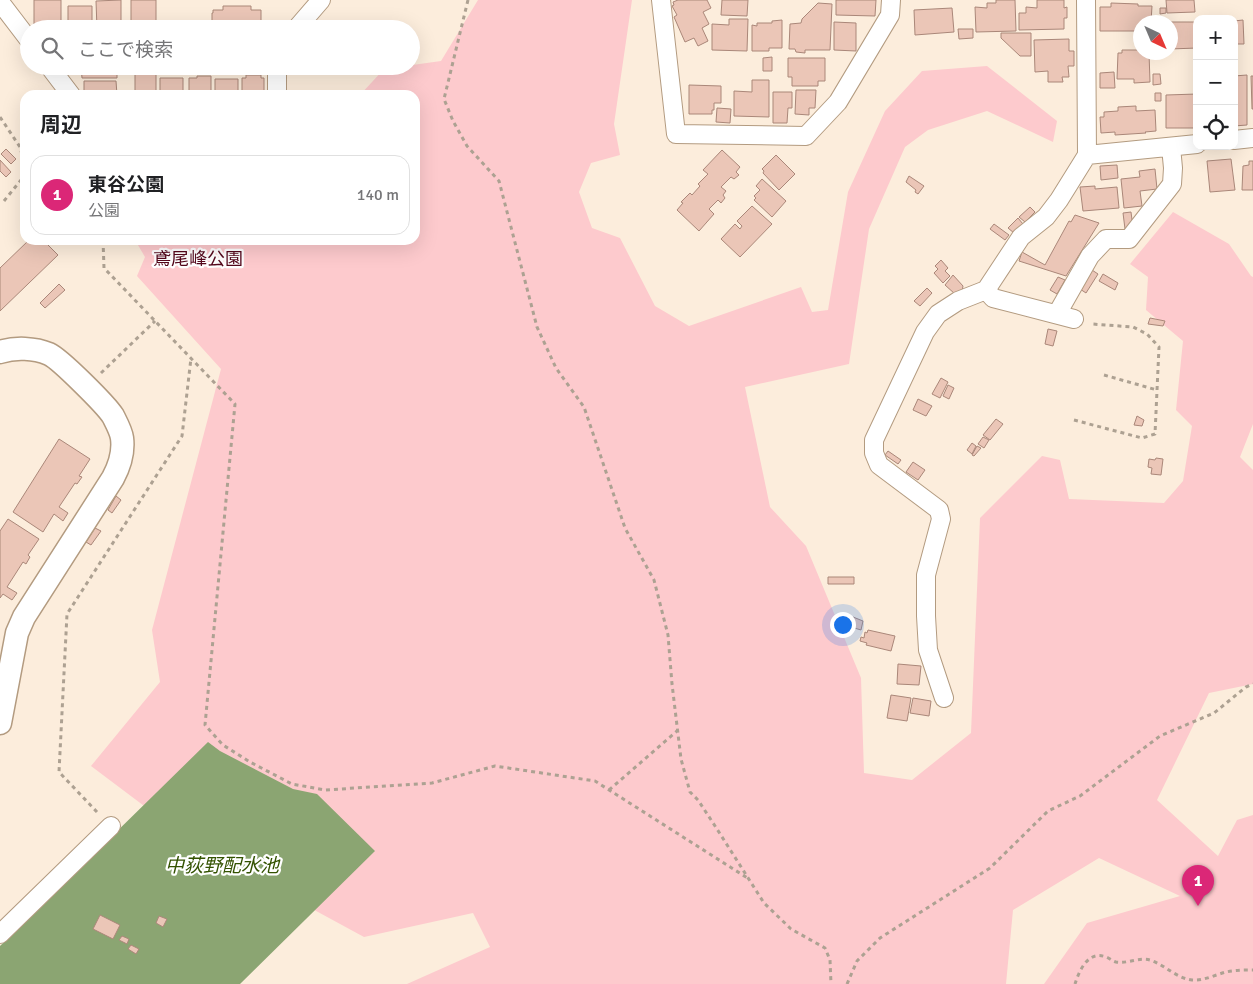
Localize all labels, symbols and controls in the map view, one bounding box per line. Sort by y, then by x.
north arrow [1133,15,1178,60]
map controls [1193,15,1238,150]
button: + [1193,15,1238,60]
search box [20,20,420,75]
icon: search [38,34,66,62]
text: ここで検索 [78,38,173,62]
button: − [1193,60,1238,105]
button: locate [1193,105,1238,150]
text: 周辺 [40,112,82,138]
text: 東谷公園 [88,173,164,197]
text: 1 [53,185,61,205]
text: 140 m [357,185,399,205]
text: 公園 [88,201,120,221]
park label: 鳶尾峰公園 [153,248,243,270]
your location [830,612,856,638]
water label: 中荻野配水池 [165,854,281,878]
pin: 1 [1182,865,1214,906]

